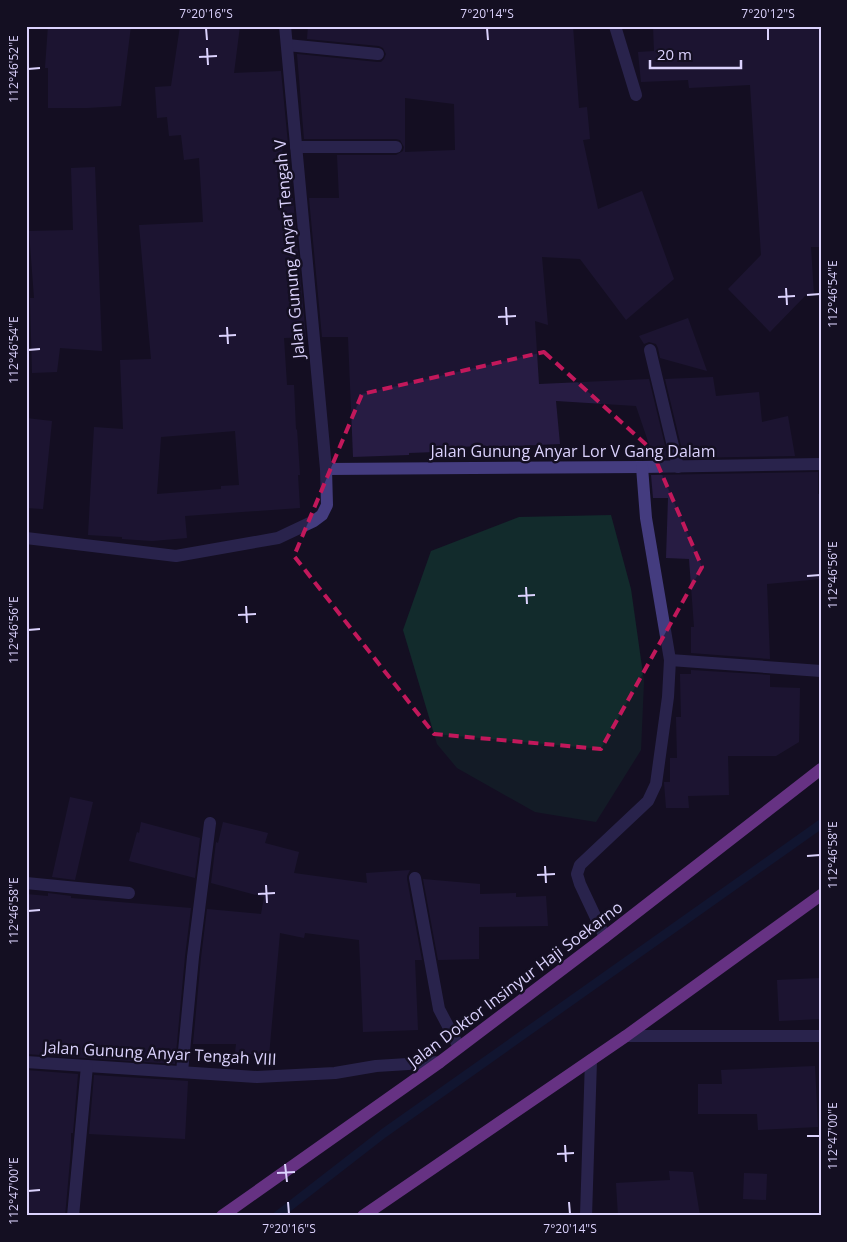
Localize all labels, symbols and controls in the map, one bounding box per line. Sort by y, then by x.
text: 7°20'16"S [179,5,233,22]
text: 7°20'14"S [460,5,514,22]
text: 7°20'12"S [741,5,795,22]
text: 112°46'52"E [5,35,22,103]
scale bar [650,38,741,70]
text: 20 m [657,44,692,64]
street label: Jalan Gunung Anyar Tengah V [268,138,310,362]
text: 112°46'54"E [824,260,841,328]
text: 112°46'54"E [5,316,22,384]
street label: Jalan Gunung Anyar Lor V Gang Dalam [428,440,716,462]
text: 112°46'56"E [824,541,841,609]
text: 112°46'56"E [5,596,22,664]
text: 112°46'58"E [824,821,841,889]
text: 112°46'58"E [5,877,22,945]
street label: Jalan Doktor Insinyur Haji Soekarno [402,896,627,1073]
street label: Jalan Gunung Anyar Tengah VIII [41,1036,277,1070]
text: 112°47'00"E [824,1102,841,1170]
text: 112°47'00"E [5,1157,22,1225]
text: 7°20'16"S [262,1220,316,1237]
text: 7°20'14"S [543,1220,597,1237]

